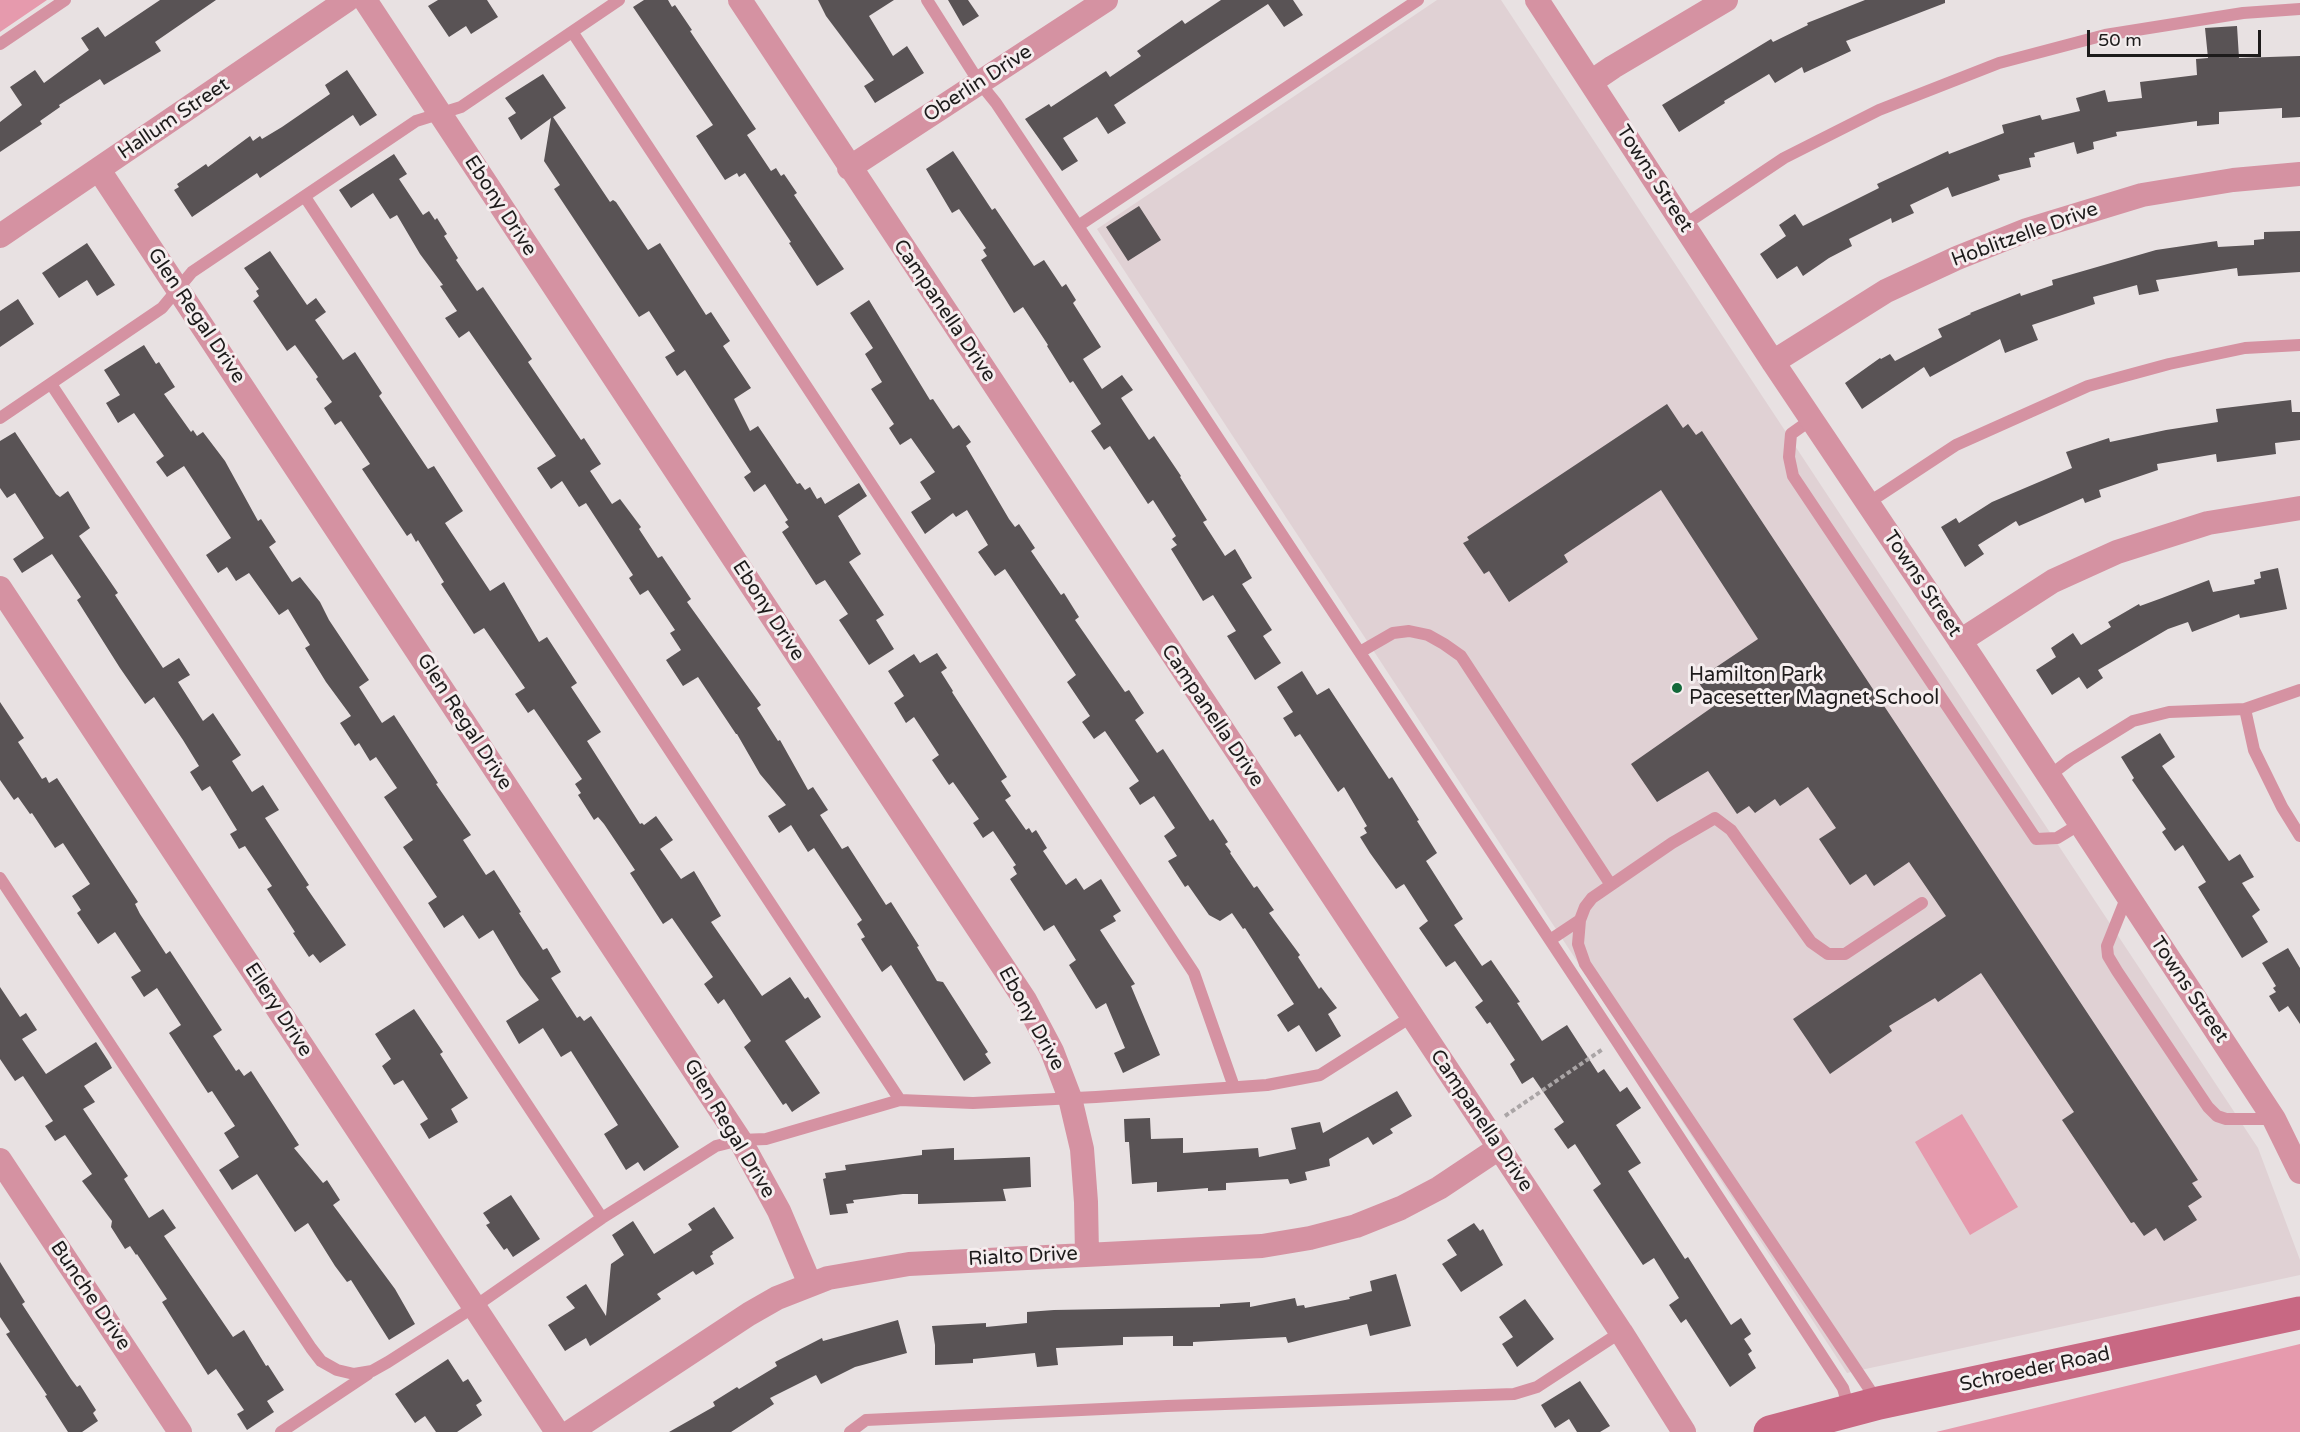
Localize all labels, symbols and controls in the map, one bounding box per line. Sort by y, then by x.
scale bar [2090,18,2264,56]
text: 50 m [2098,29,2142,51]
street label: Oberlin Drive [919,40,1037,128]
street label: Hallum Street [114,73,234,165]
street label: Towns Street [1610,121,1698,237]
street label: Ebony Drive [459,151,541,261]
street label: Hoblitzelle Drive [1948,197,2102,273]
street label: Campanella Drive [887,235,1001,387]
street label: Glen Regal Drive [142,244,250,388]
street label: Towns Street [1878,526,1966,642]
street label: Ebony Drive [727,556,809,666]
street label: Campanella Drive [1155,640,1269,792]
street label: Glen Regal Drive [411,649,517,795]
place label: Hamilton Park Pacesetter Magnet School [1689,664,1939,711]
marker: Hamilton Park Pacesetter Magnet School [1670,681,1684,695]
street label: Towns Street [2145,932,2233,1048]
street label: Ellery Drive [239,959,317,1061]
street label: Ebony Drive [993,963,1069,1075]
street label: Campanella Drive [1424,1045,1538,1197]
street label: Glen Regal Drive [678,1055,780,1203]
street label: Bunche Drive [45,1237,135,1355]
street label: Rialto Drive [968,1242,1078,1272]
street label: Schroeder Road [1958,1342,2112,1398]

